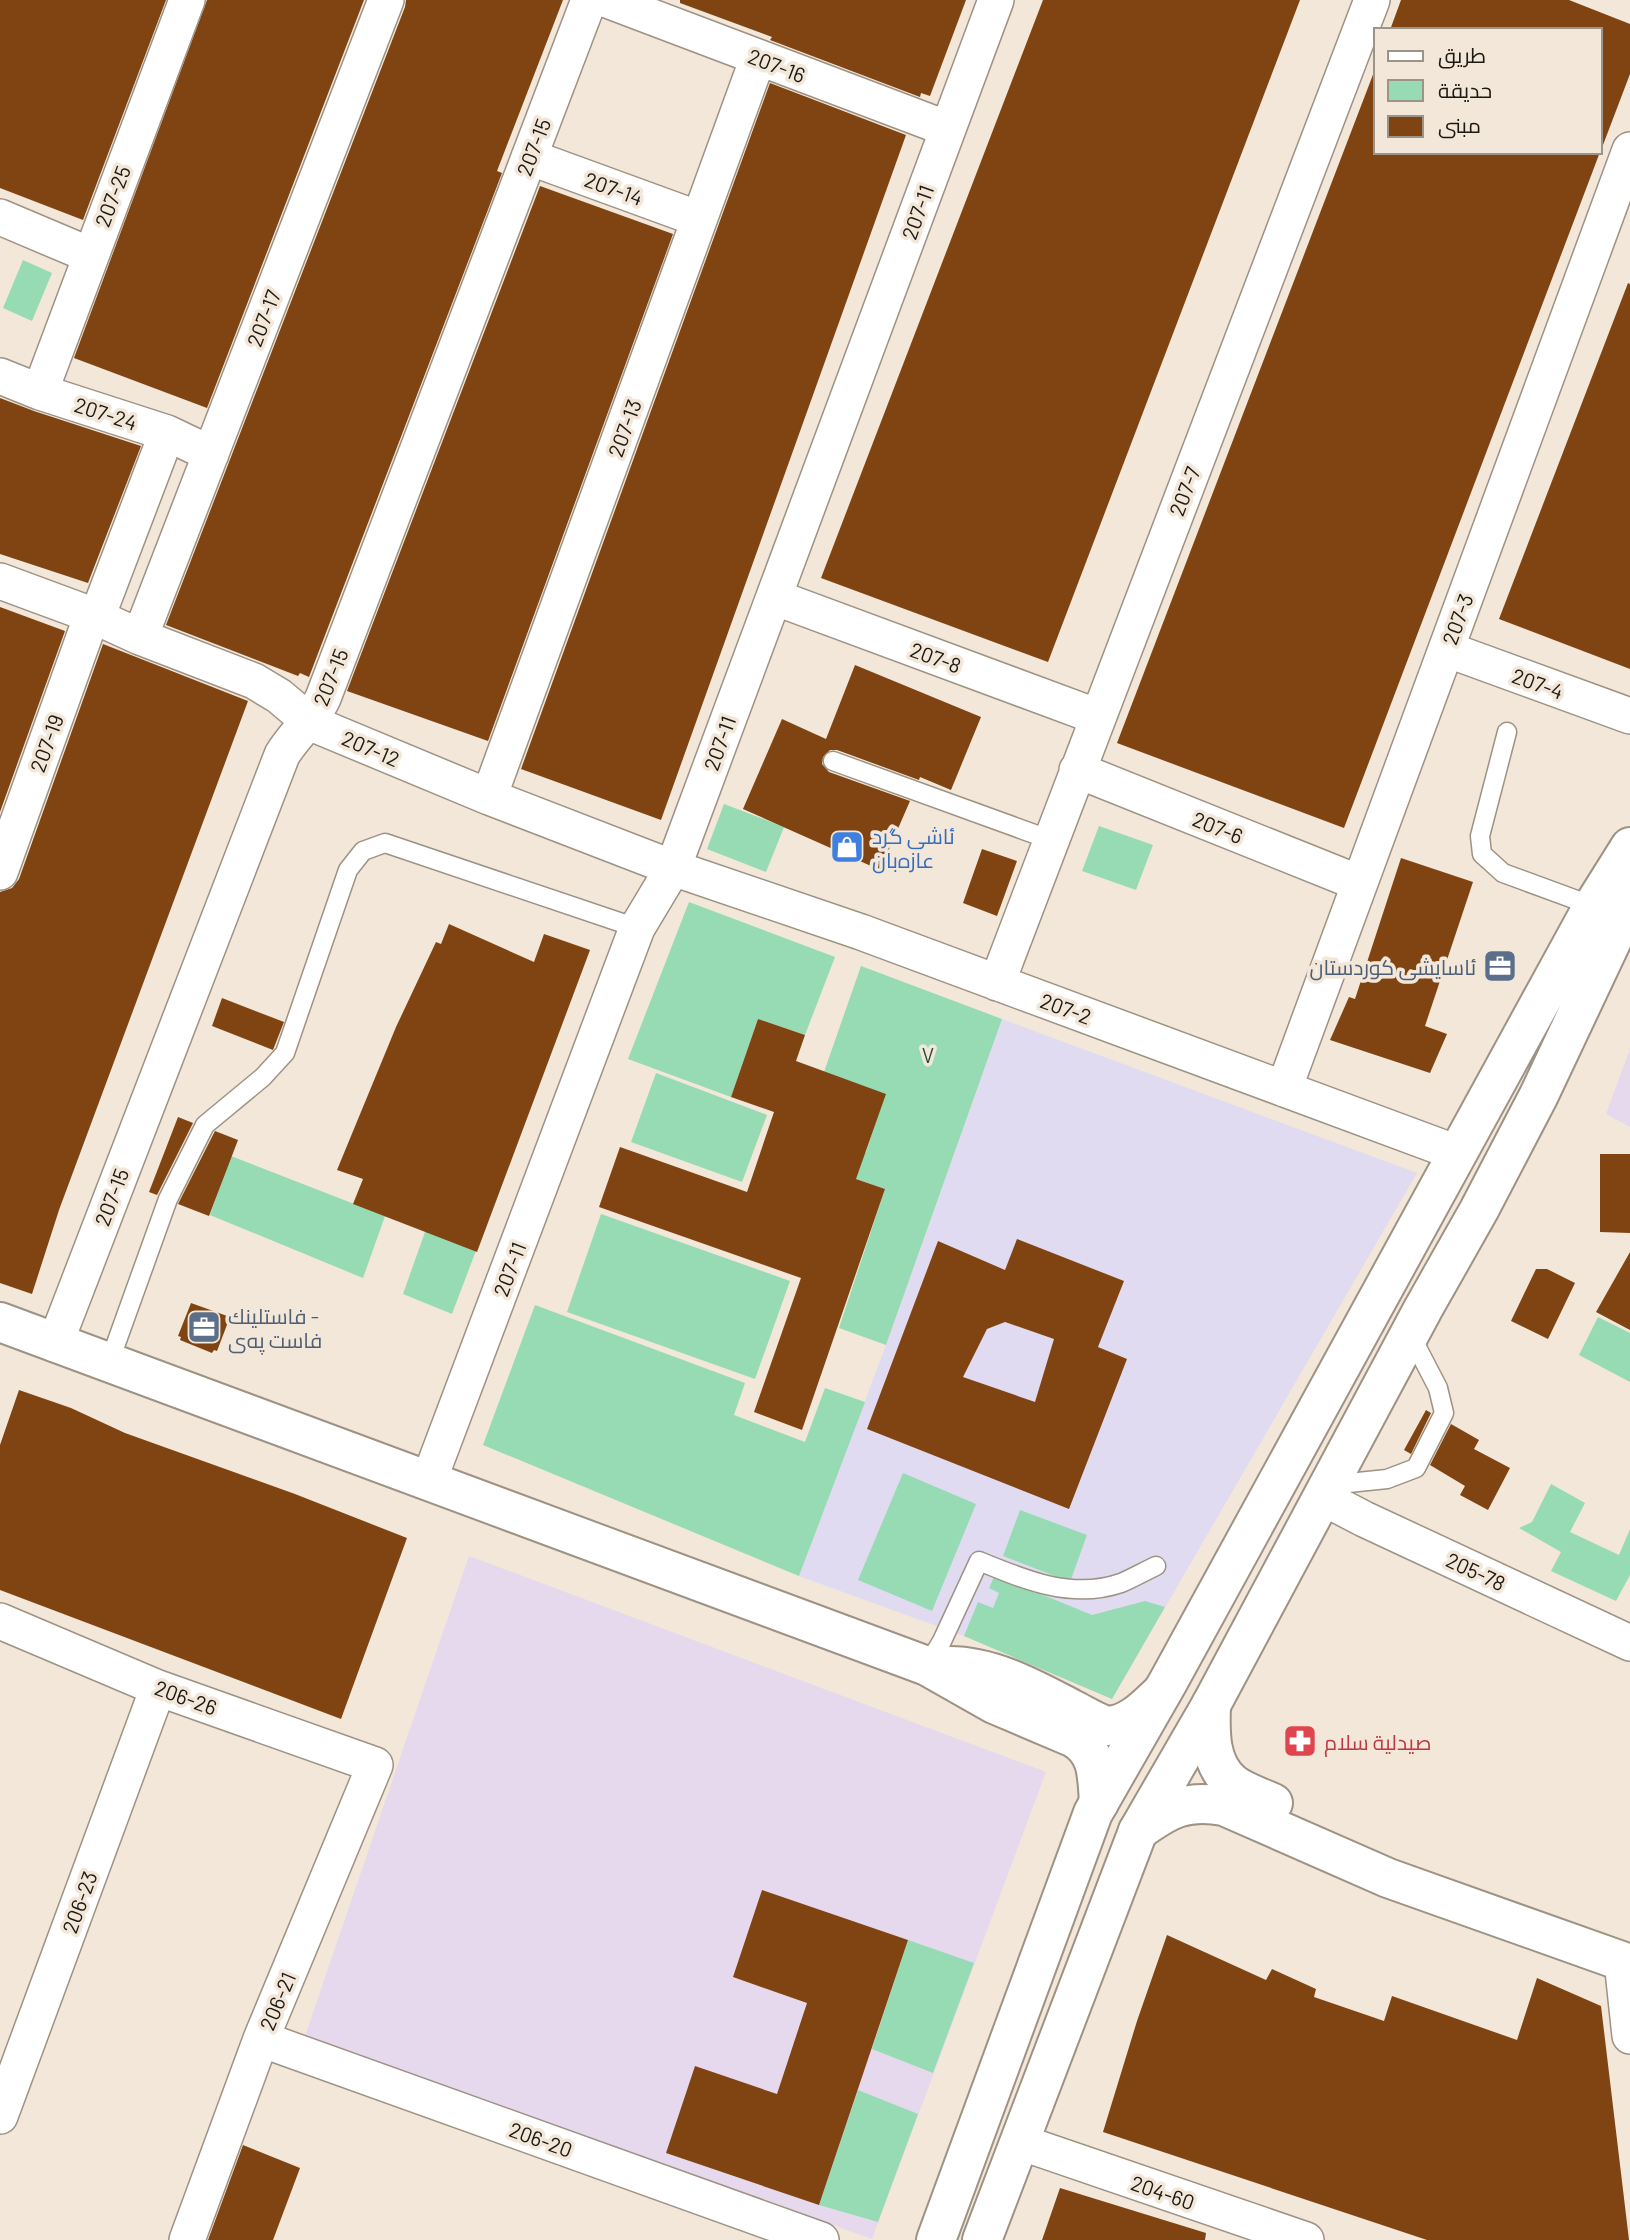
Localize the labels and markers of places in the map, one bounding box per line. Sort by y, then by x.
place label: ئاشی گرد عازه‌بان [872,823,955,874]
shop icon: ئاشی گرد عازه‌بان [828,828,866,866]
office icon: ئاسایشی كوردستان [1481,947,1519,985]
place label: ئاسایشی كوردستان [1310,954,1476,981]
place label: فاستلینك - فاست په‌ی [228,1303,322,1355]
office icon: فاستلینك - فاست په‌ی [185,1308,223,1346]
pharmacy icon: صیدلیة سلام [1281,1722,1319,1760]
place label: صیدلیة سلام [1324,1729,1432,1757]

